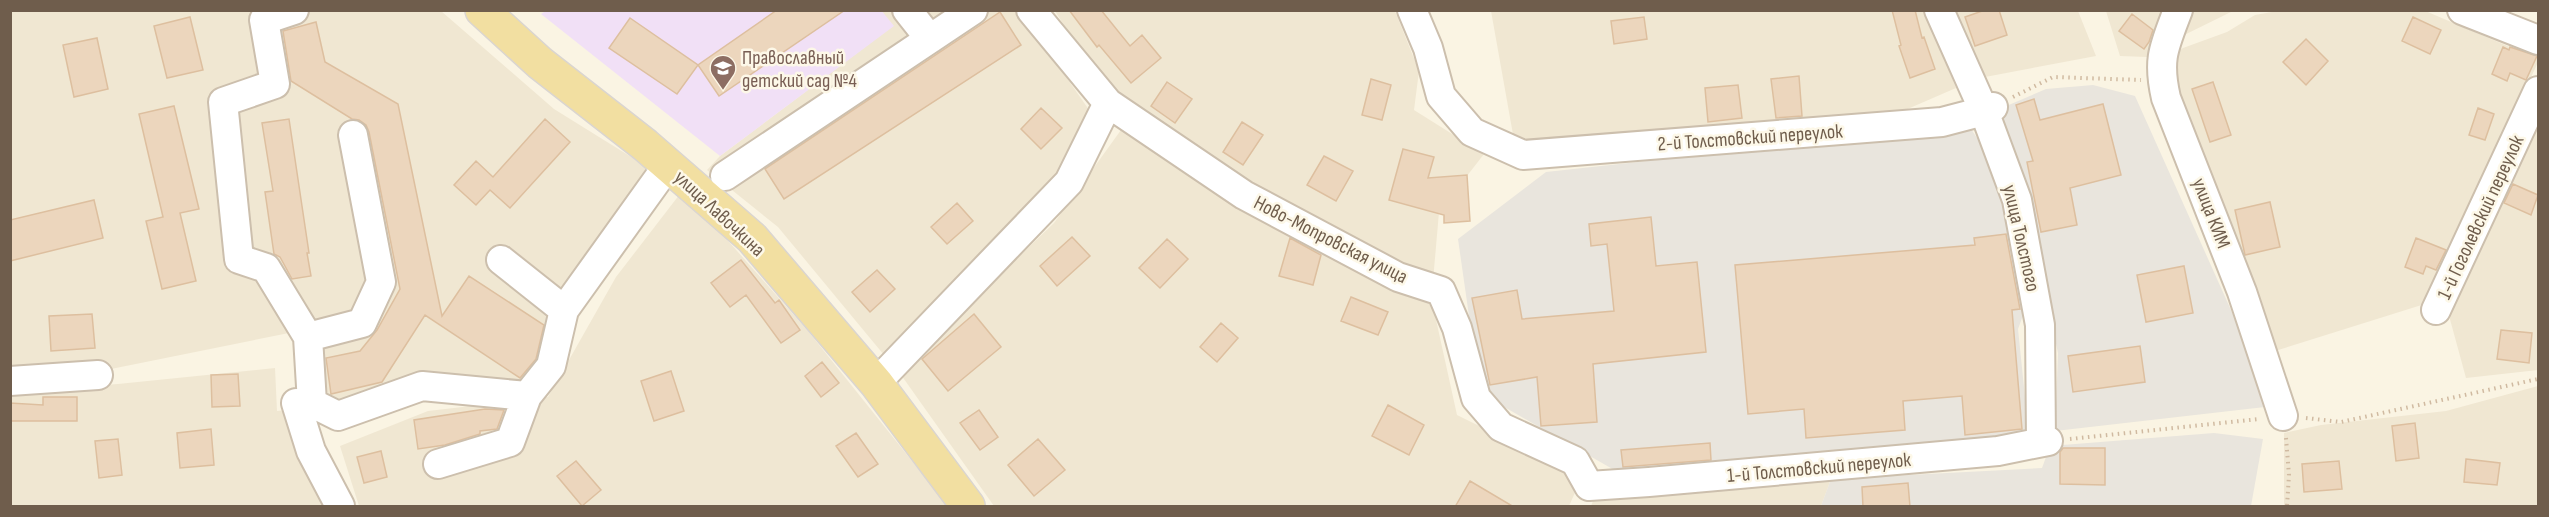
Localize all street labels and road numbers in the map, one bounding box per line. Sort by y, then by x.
street label: 2-й Толстовский переулок [1657,120,1844,156]
street label: 1-й Гоголевский переулок [2432,131,2530,303]
street label: улица Лавочкина [669,166,770,262]
street label: улица КИМ [2187,175,2235,252]
street label: улица Толстого [1997,182,2045,294]
street label: Ново-Мопровская улица [1250,191,1411,289]
street label: 1-й Толстовский переулок [1726,448,1912,488]

